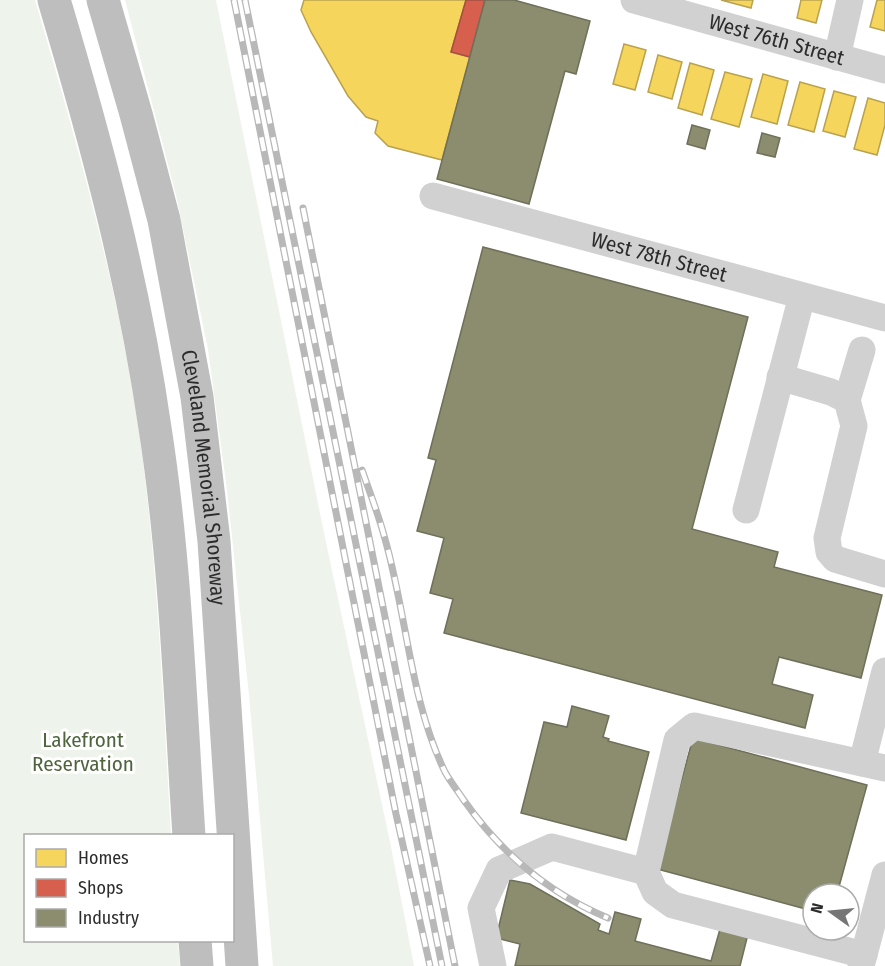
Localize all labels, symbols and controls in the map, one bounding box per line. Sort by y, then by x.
street label: West 76th Street [706,8,847,71]
street label: West 78th Street [588,226,730,288]
street label: Cleveland Memorial Shoreway [175,347,231,607]
park label: Lakefront Reservation [32,727,134,777]
legend [24,834,234,942]
text: Homes [78,847,129,869]
text: Shops [78,877,123,899]
north arrow [801,882,861,942]
text: N [807,901,827,915]
text: Industry [78,907,139,929]

